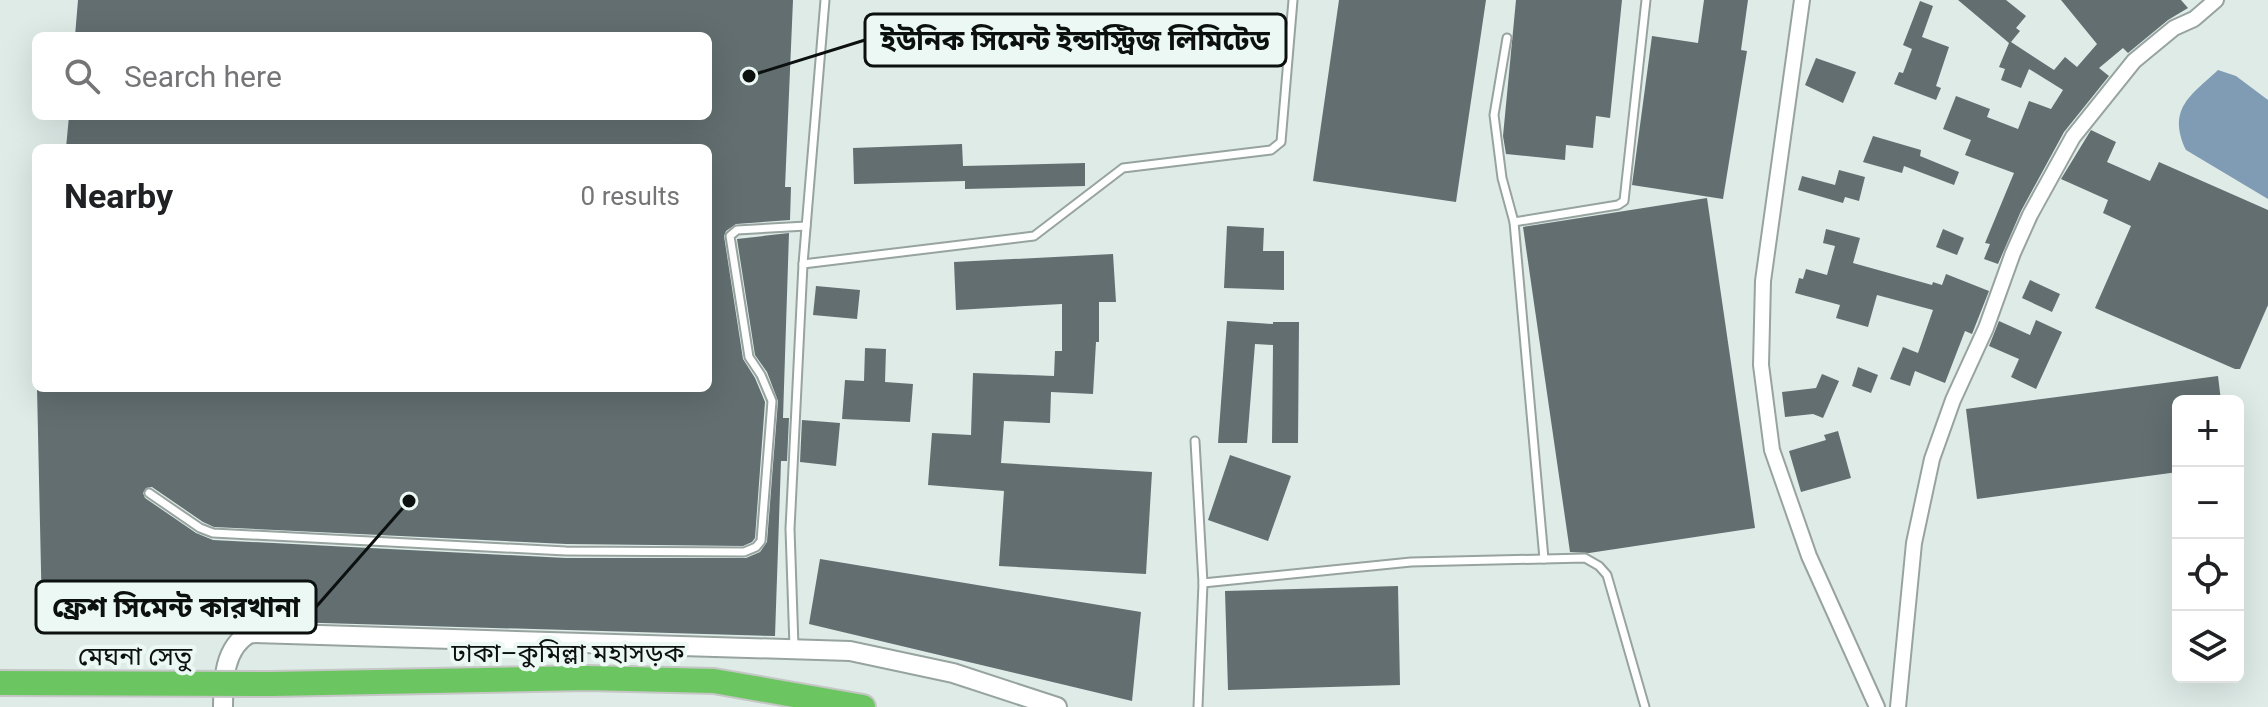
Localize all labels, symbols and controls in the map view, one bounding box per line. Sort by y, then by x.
callout: ইউনিক সিমেন্ট ইন্ডাস্ট্রিজ লিমিটেড [865,14,1286,66]
text: ইউনিক সিমেন্ট ইন্ডাস্ট্রিজ লিমিটেড [879,24,1270,57]
search box [32,32,712,120]
icon: search [60,54,104,98]
text: Search here [124,59,282,94]
text: Nearby [64,176,173,216]
text: 0 results [581,181,680,211]
map controls [2172,395,2244,683]
button: + [2172,395,2244,467]
button: − [2172,467,2244,539]
button: locate [2172,539,2244,611]
callout: ফ্রেশ সিমেন্ট কারখানা [36,581,316,633]
text: ফ্রেশ সিমেন্ট কারখানা [52,591,301,624]
button: layers [2172,611,2244,683]
street label: ঢাকা–কুমিল্লা মহাসড়ক [451,638,686,668]
street label: মেঘনা সেতু [78,641,193,672]

